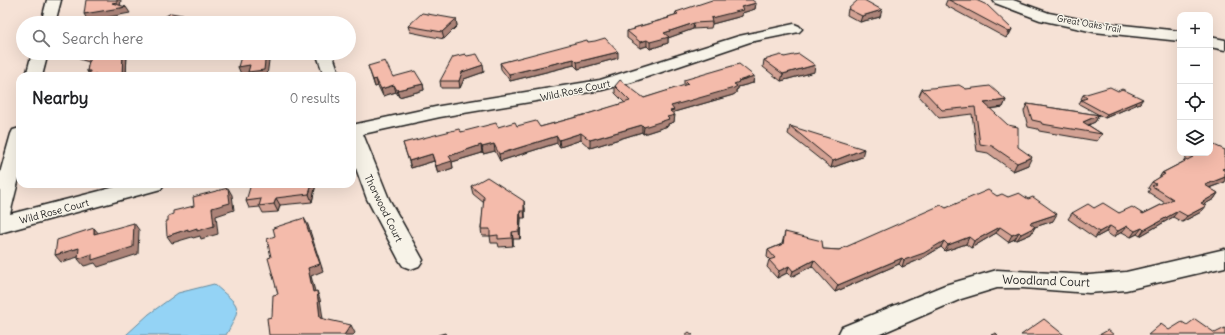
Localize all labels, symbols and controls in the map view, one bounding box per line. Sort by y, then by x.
street label: Great Oaks Trail [1056,12,1122,35]
map controls [1177,12,1213,156]
button: + [1177,12,1213,48]
search box [16,16,356,60]
icon: search [30,27,52,49]
text: Search here [62,29,143,48]
button: − [1177,48,1213,84]
street label: Wild Rose Court [539,77,612,104]
button: locate [1177,84,1213,120]
text: Nearby [32,87,88,109]
text: 0 results [290,90,340,107]
button: layers [1177,120,1213,156]
street label: Thorwood Court [362,172,406,245]
street label: Wild Rose Court [18,196,91,227]
street label: Woodland Court [1002,271,1090,290]

